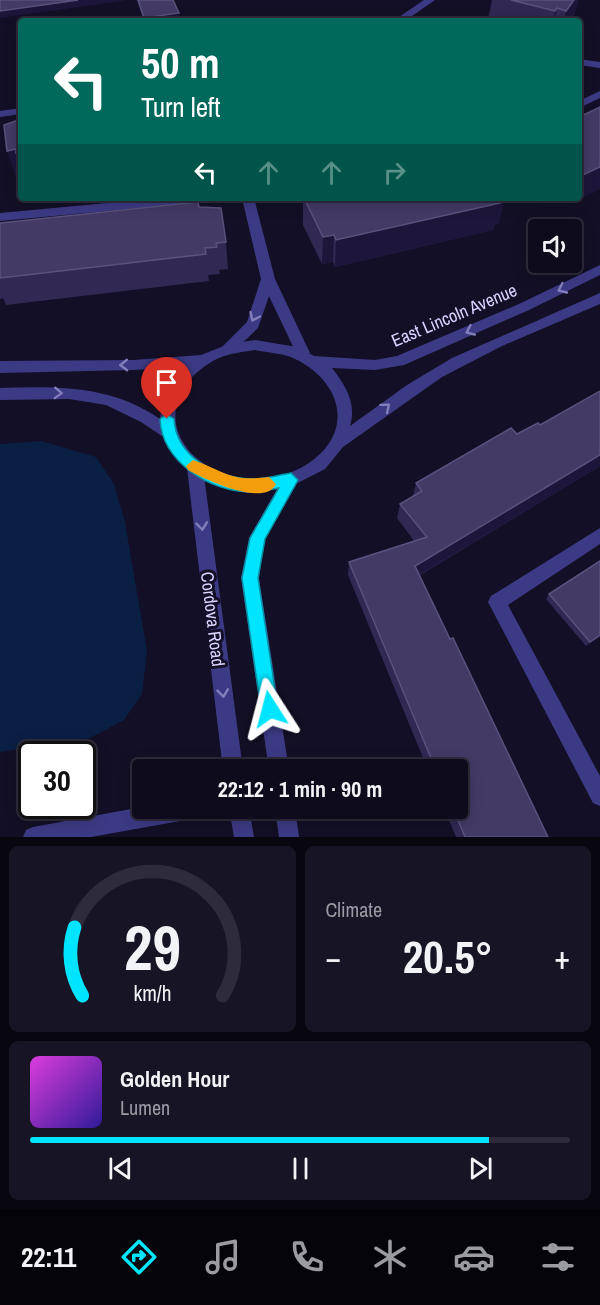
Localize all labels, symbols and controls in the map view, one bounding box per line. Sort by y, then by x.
text: 50 m [141,35,220,91]
icon: left [42,42,120,120]
text: Turn left [141,89,220,125]
icon: left [189,156,222,189]
icon: ahead [252,156,285,189]
icon: ahead [315,156,348,189]
icon: right [378,156,411,189]
map controls [528,219,582,273]
button: sound [528,219,582,273]
street label: East Lincoln Avenue [387,277,521,353]
one-way arrow [557,282,568,294]
one-way arrow [250,311,262,322]
one-way arrow [466,324,477,336]
pin [141,357,192,419]
one-way arrow [119,359,128,372]
icon: arrive [150,366,183,399]
one-way arrow [54,387,63,399]
one-way arrow [379,403,390,414]
one-way arrow [195,521,208,530]
street label: Cordova Road [195,570,231,668]
position arrow [238,677,302,741]
one-way arrow [216,689,229,698]
speed limit sign: 30 [18,741,96,819]
text: 22:12 · 1 min · 90 m [218,774,382,804]
text: Climate [326,896,382,923]
text: 29 [124,905,181,989]
text: 20.5° [403,926,493,987]
text: − [326,935,341,979]
text: + [554,935,570,979]
text: km/h [133,979,171,1008]
text: Golden Hour [120,1064,229,1094]
text: Lumen [120,1094,170,1121]
icon: previous [104,1152,137,1185]
icon: pause [284,1152,317,1185]
icon: next [464,1152,497,1185]
icon: directions [118,1236,160,1278]
icon: music [202,1236,244,1278]
icon: phone [286,1236,328,1278]
icon: climate [369,1236,411,1278]
icon: car [453,1236,495,1278]
icon: filters [537,1236,579,1278]
text: 22:11 [21,1239,76,1275]

